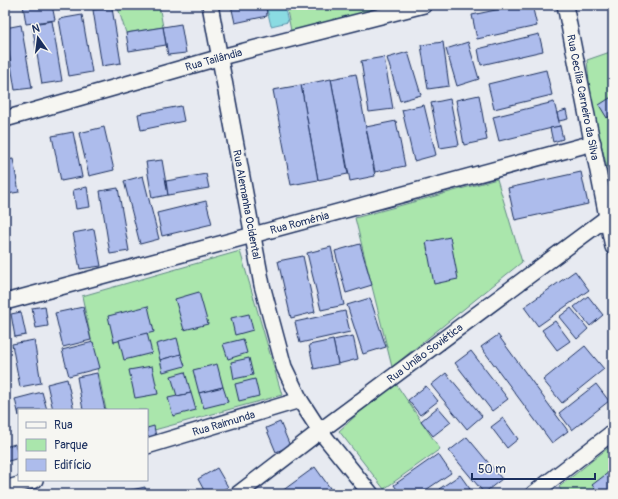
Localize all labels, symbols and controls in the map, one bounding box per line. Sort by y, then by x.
north arrow [18,18,58,58]
text: N [31,21,41,36]
street label: Rua Cecília Carneiro da Silva [564,33,602,161]
street label: Rua Tailândia [184,45,243,73]
street label: Rua Alemanha Ocidental [230,149,264,261]
street label: Rua Romênia [269,208,330,237]
street label: Rua União Soviética [384,321,465,385]
street label: Rua Raimunda [191,407,256,439]
legend [18,409,148,481]
text: Rua [54,418,73,433]
text: Parque [54,438,88,453]
scale bar [472,455,595,481]
text: Edifício [54,458,92,473]
text: 50 m [478,462,506,477]

